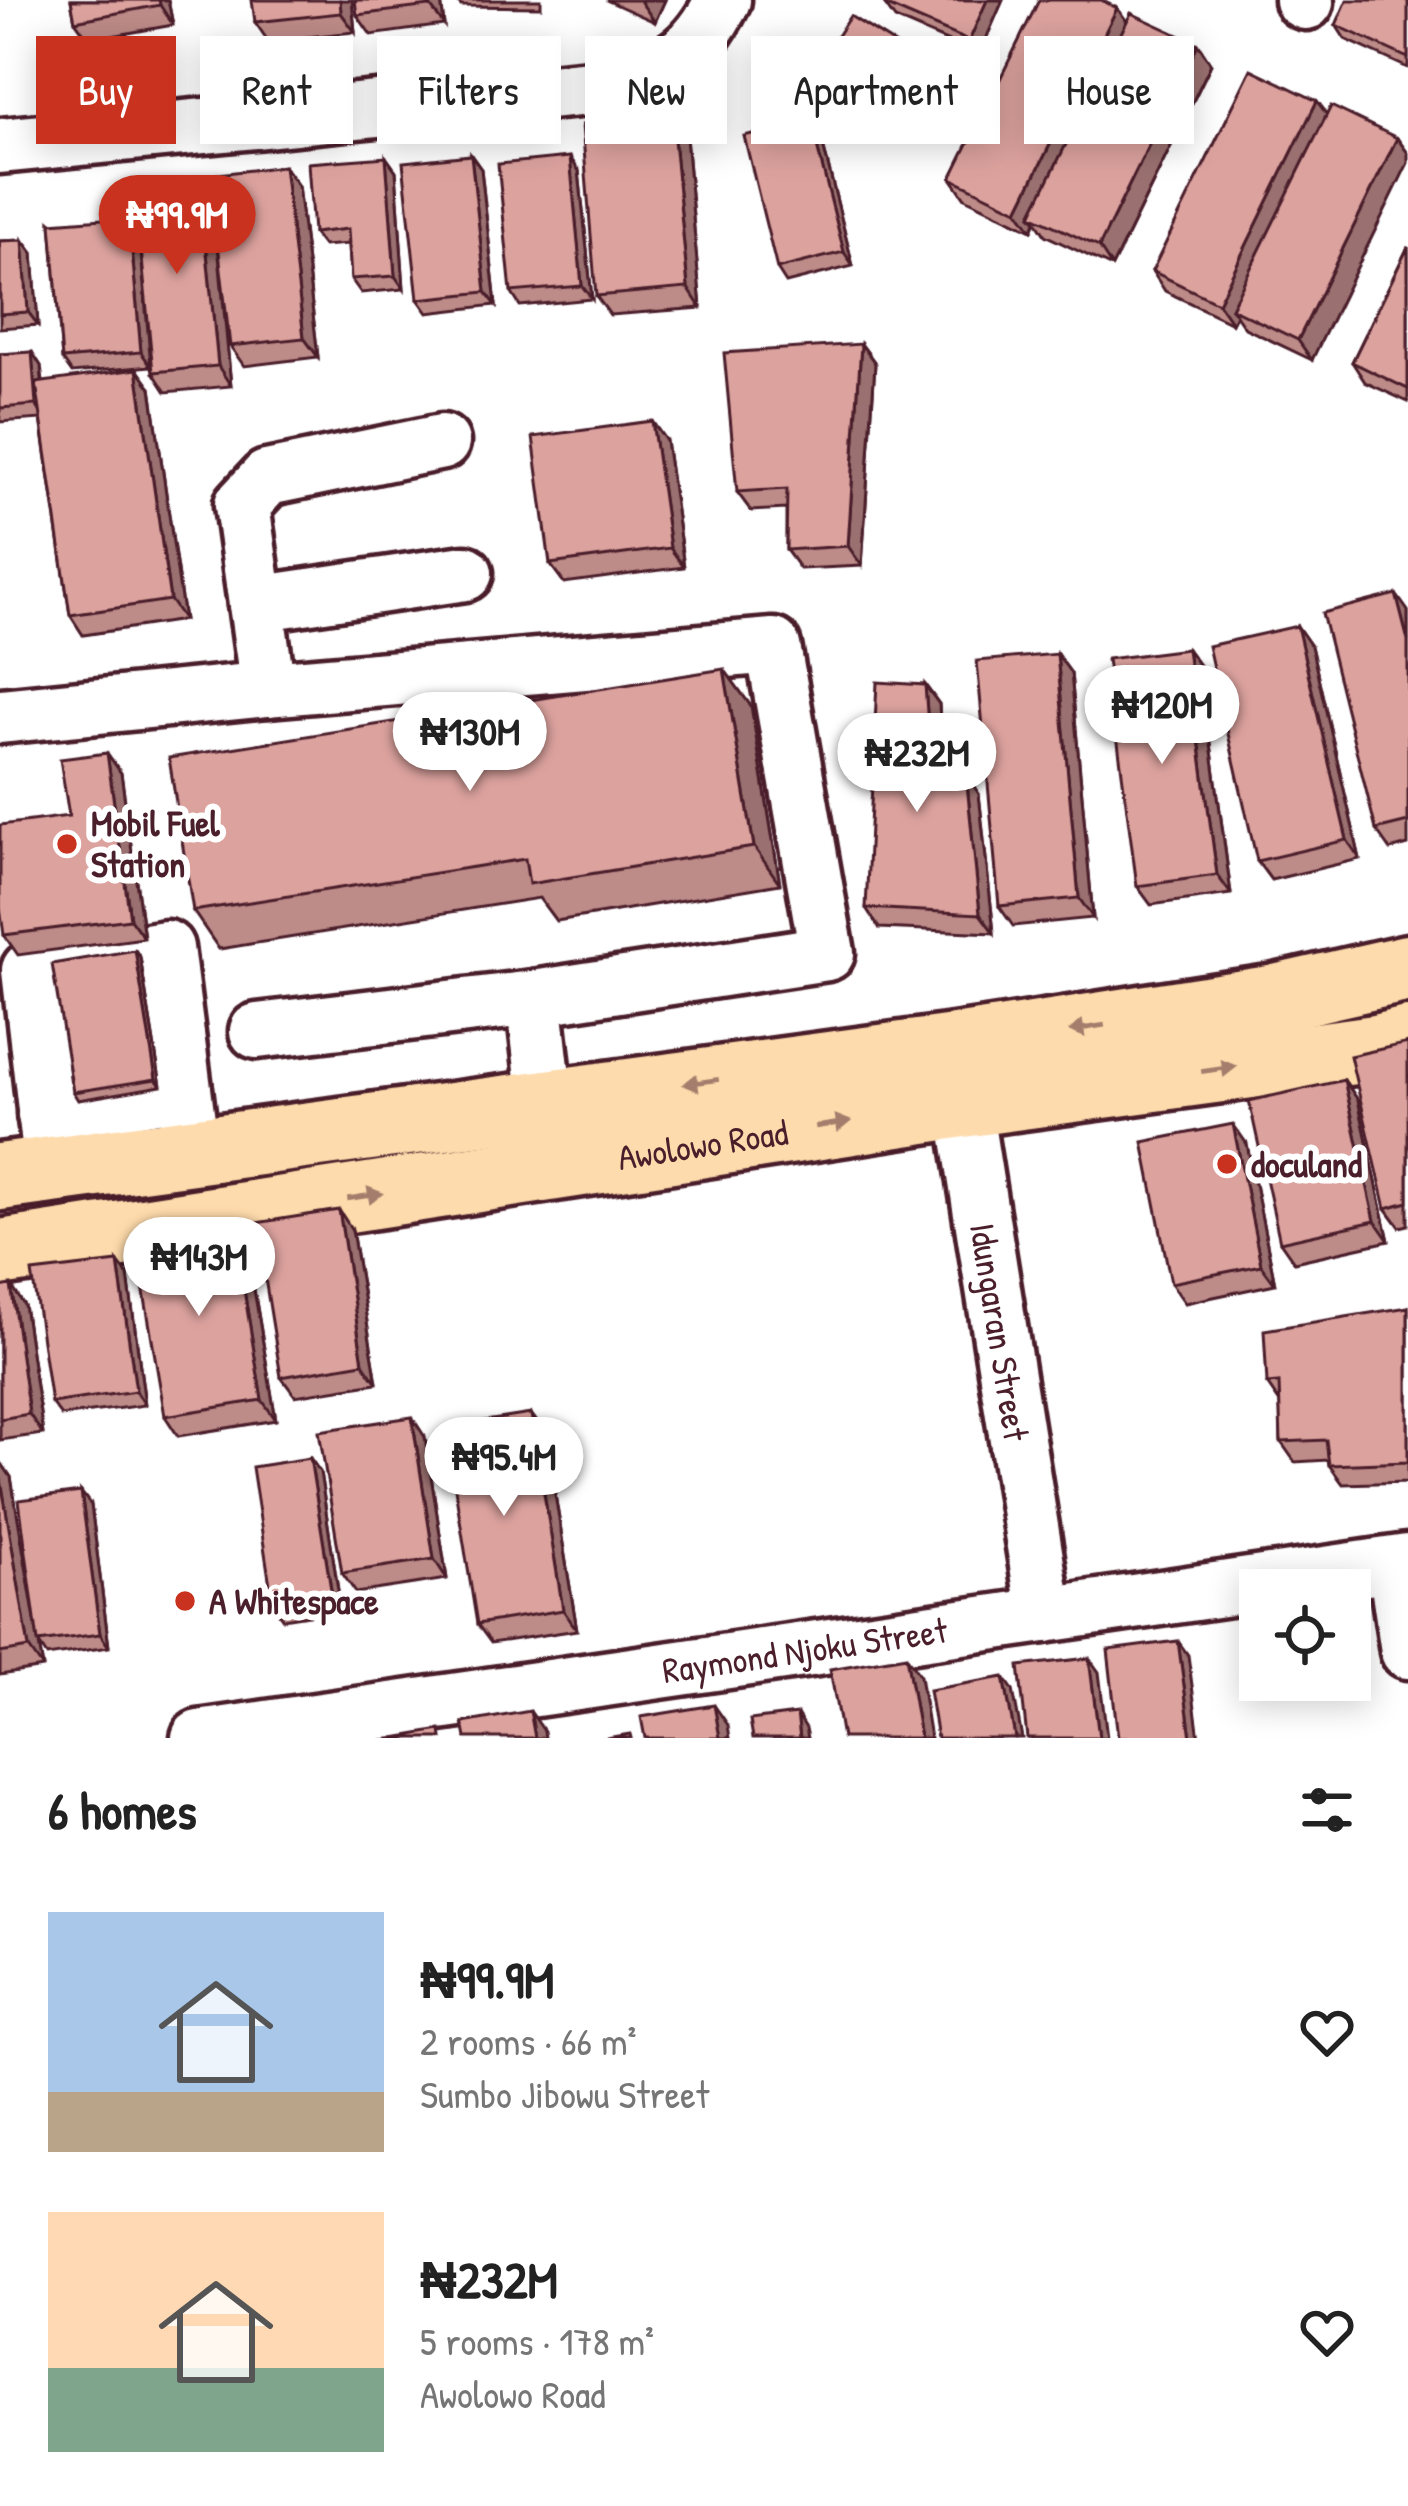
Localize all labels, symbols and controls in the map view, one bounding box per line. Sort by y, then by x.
chip: Buy [36,36,176,144]
chip: Rent [200,36,353,144]
chip: Filters [377,36,561,144]
chip: New [585,36,727,144]
chip: Apartment [751,36,1000,144]
chip: House [1024,36,1194,144]
pin: ₦99.9M [79,175,275,277]
text: ₦99.9M [126,187,228,240]
pin: ₦120M [1078,665,1246,767]
text: ₦120M [1111,677,1213,730]
pin: ₦130M [386,692,554,794]
text: ₦130M [420,704,520,757]
pin: ₦232M [833,713,1001,815]
text: ₦232M [864,725,970,778]
place label: Mobil Fuel Station [91,798,221,888]
marker: Mobil Fuel Station [54,831,80,857]
one-way arrow [1067,1019,1105,1037]
one-way arrow [1201,1060,1238,1079]
one-way arrow [681,1073,719,1092]
street label: Awolowo Road [614,1106,791,1181]
one-way arrow [815,1114,852,1133]
place label: doculand [1251,1139,1362,1188]
marker: doculand [1214,1151,1240,1177]
one-way arrow [346,1186,384,1205]
pin: ₦143M [115,1217,283,1319]
street label: Idungaran Street [959,1219,1042,1444]
text: ₦143M [150,1229,248,1282]
pin: ₦95.4M [406,1417,602,1519]
text: ₦95.4M [451,1429,557,1482]
map controls [1239,1569,1371,1701]
button: locate [1239,1569,1371,1701]
place label: A Whitespace [209,1576,379,1626]
marker: A Whitespace [172,1588,198,1614]
street label: Raymond Njoku Street [659,1604,951,1694]
text: 6 homes [48,1776,197,1845]
icon: filters [1294,1777,1360,1843]
text: ₦99.9M [420,1945,554,2014]
icon: home [144,1960,288,2104]
icon: heart [1294,1999,1360,2065]
text: 2 rooms · 66 m² [420,2014,637,2067]
text: Sumbo Jibowu Street [420,2067,709,2120]
text: ₦232M [420,2245,558,2314]
icon: home [144,2260,288,2404]
icon: heart [1294,2299,1360,2365]
text: 5 rooms · 178 m² [420,2314,654,2367]
text: Awolowo Road [420,2367,606,2420]

